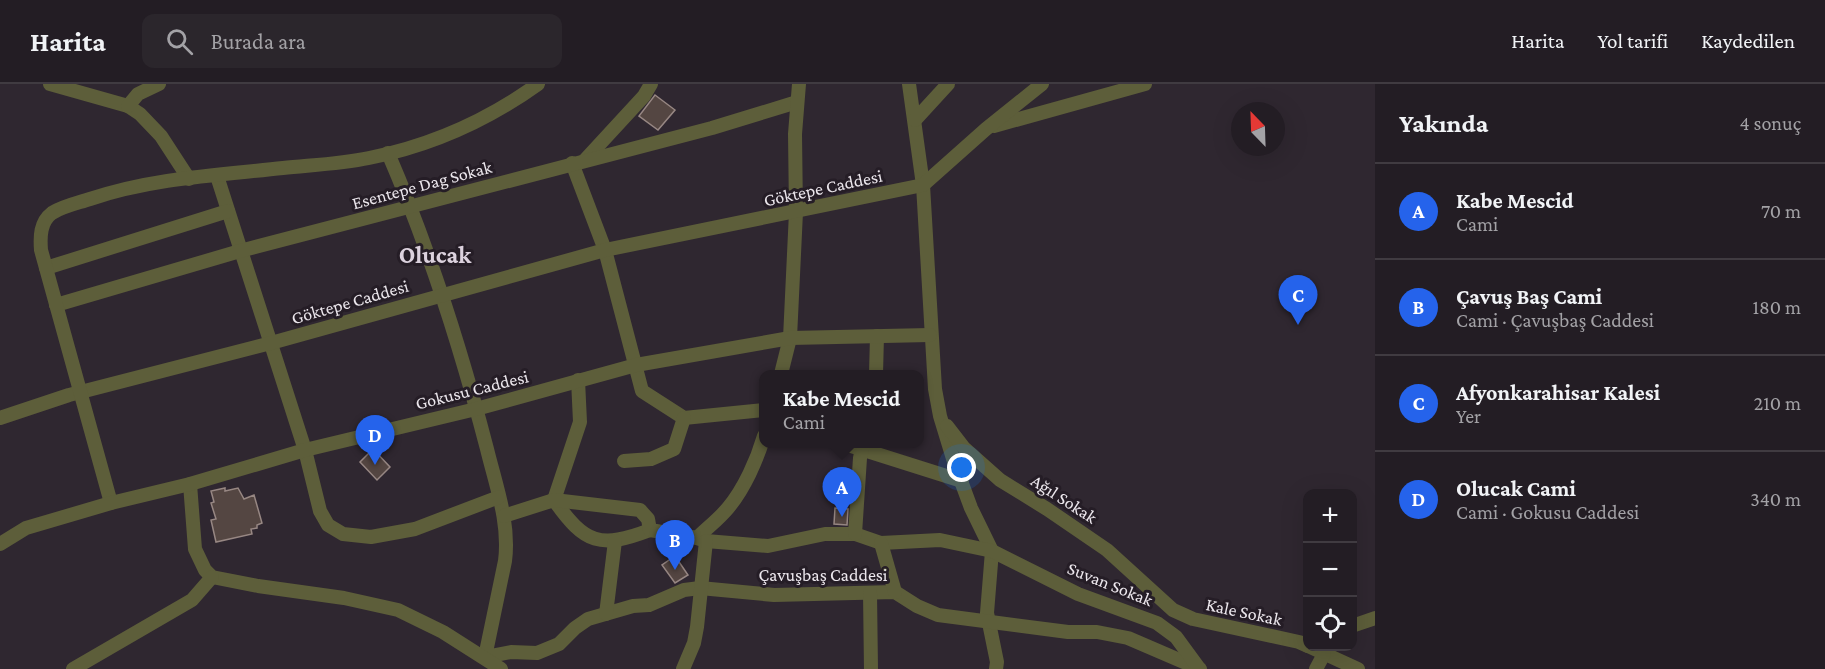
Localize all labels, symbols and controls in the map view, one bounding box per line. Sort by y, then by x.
search box [142,14,562,68]
icon: search [163,25,196,58]
text: Harita [30,26,106,57]
text: Burada ara [211,29,306,54]
text: Harita [1511,29,1564,53]
text: Yol tarifi [1597,29,1668,53]
text: Kaydedilen [1701,29,1795,53]
north arrow [1231,102,1285,156]
text: Yakında [1399,109,1488,138]
text: 4 sonuç [1740,112,1801,134]
street label: Esentepe Dag Sokak [350,157,495,213]
street label: Göktepe Caddesi [762,166,884,210]
text: Kabe Mescid [1456,188,1574,213]
text: A [1413,200,1424,222]
text: 70 m [1761,200,1801,222]
text: Cami [1456,213,1498,235]
district label: Olucak [399,241,472,268]
street label: Göktepe Caddesi [289,276,411,328]
pin: C [1278,276,1318,325]
text: Çavuş Baş Cami [1456,284,1602,309]
text: B [1413,296,1424,318]
text: 180 m [1752,296,1801,318]
text: Cami · Çavuşbaş Caddesi [1456,309,1654,331]
street label: Gokusu Caddesi [413,366,531,414]
popup [759,370,924,448]
text: Afyonkarahisar Kalesi [1456,380,1660,405]
text: Kabe Mescid [783,386,900,411]
text: C [1412,392,1425,414]
text: 210 m [1754,392,1801,414]
text: Yer [1456,405,1481,427]
text: Cami [783,411,825,433]
pin: D [356,416,394,465]
your location [947,453,976,482]
pin: A [822,468,862,517]
street label: Ağıl Sokak [1027,470,1101,528]
text: Olucak Cami [1456,476,1576,501]
text: D [1412,488,1425,510]
text: 340 m [1750,488,1801,510]
map controls [1303,489,1357,651]
button: + [1303,489,1357,543]
text: Cami · Gokusu Caddesi [1456,501,1639,523]
pin: B [656,520,694,570]
button: − [1303,543,1357,597]
street label: Suvan Sokak [1064,558,1156,610]
street label: Çavuşbaş Caddesi [758,565,888,585]
street label: Kale Sokak [1204,594,1284,630]
button: locate [1303,597,1357,651]

